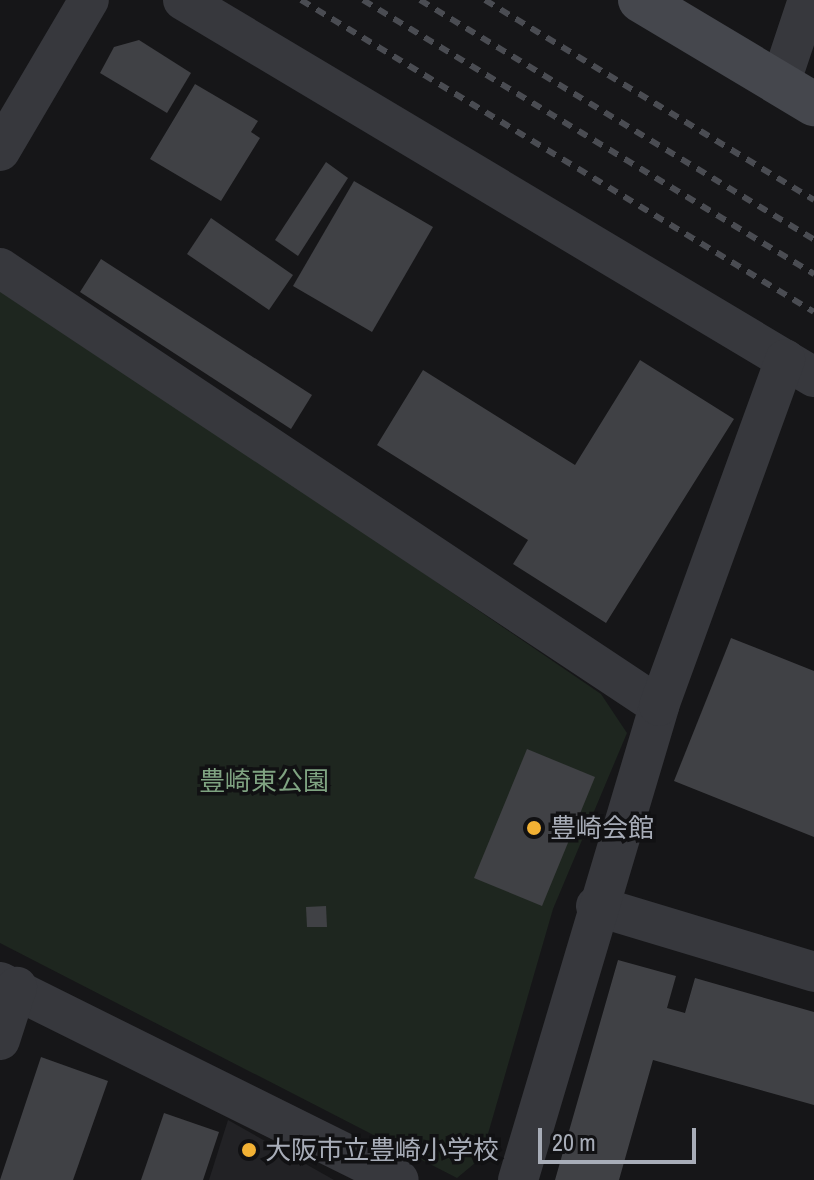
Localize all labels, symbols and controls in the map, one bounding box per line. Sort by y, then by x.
park label: 豊崎東公園 [199,765,329,797]
place label: 豊崎会館 [550,812,654,844]
marker: 豊崎会館 [525,819,543,837]
scale bar [542,1112,700,1162]
text: 20 m [552,1126,596,1158]
place label: 大阪市立豊崎小学校 [265,1134,499,1166]
marker: 大阪市立豊崎小学校 [240,1141,258,1159]

